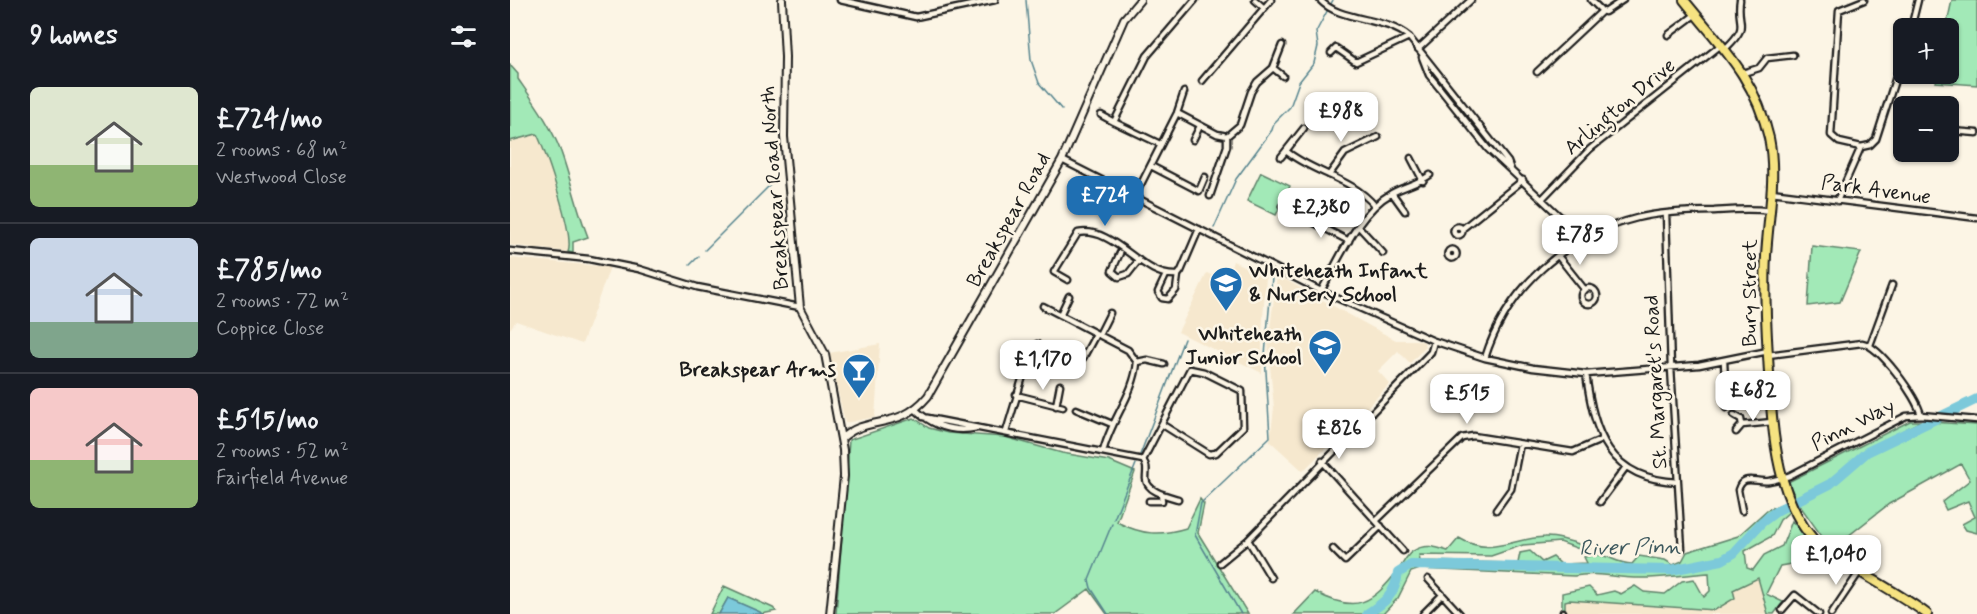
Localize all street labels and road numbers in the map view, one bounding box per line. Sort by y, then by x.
street label: Arlington Drive [1558,52,1683,163]
street label: Breakspear Road North [754,85,796,291]
street label: Breakspear Road [960,148,1058,292]
street label: Park Avenue [1819,168,1933,212]
street label: Bury Street [1736,239,1764,347]
street label: St. Margaret's Road [1637,294,1676,470]
street label: Pinn Way [1806,392,1900,458]

